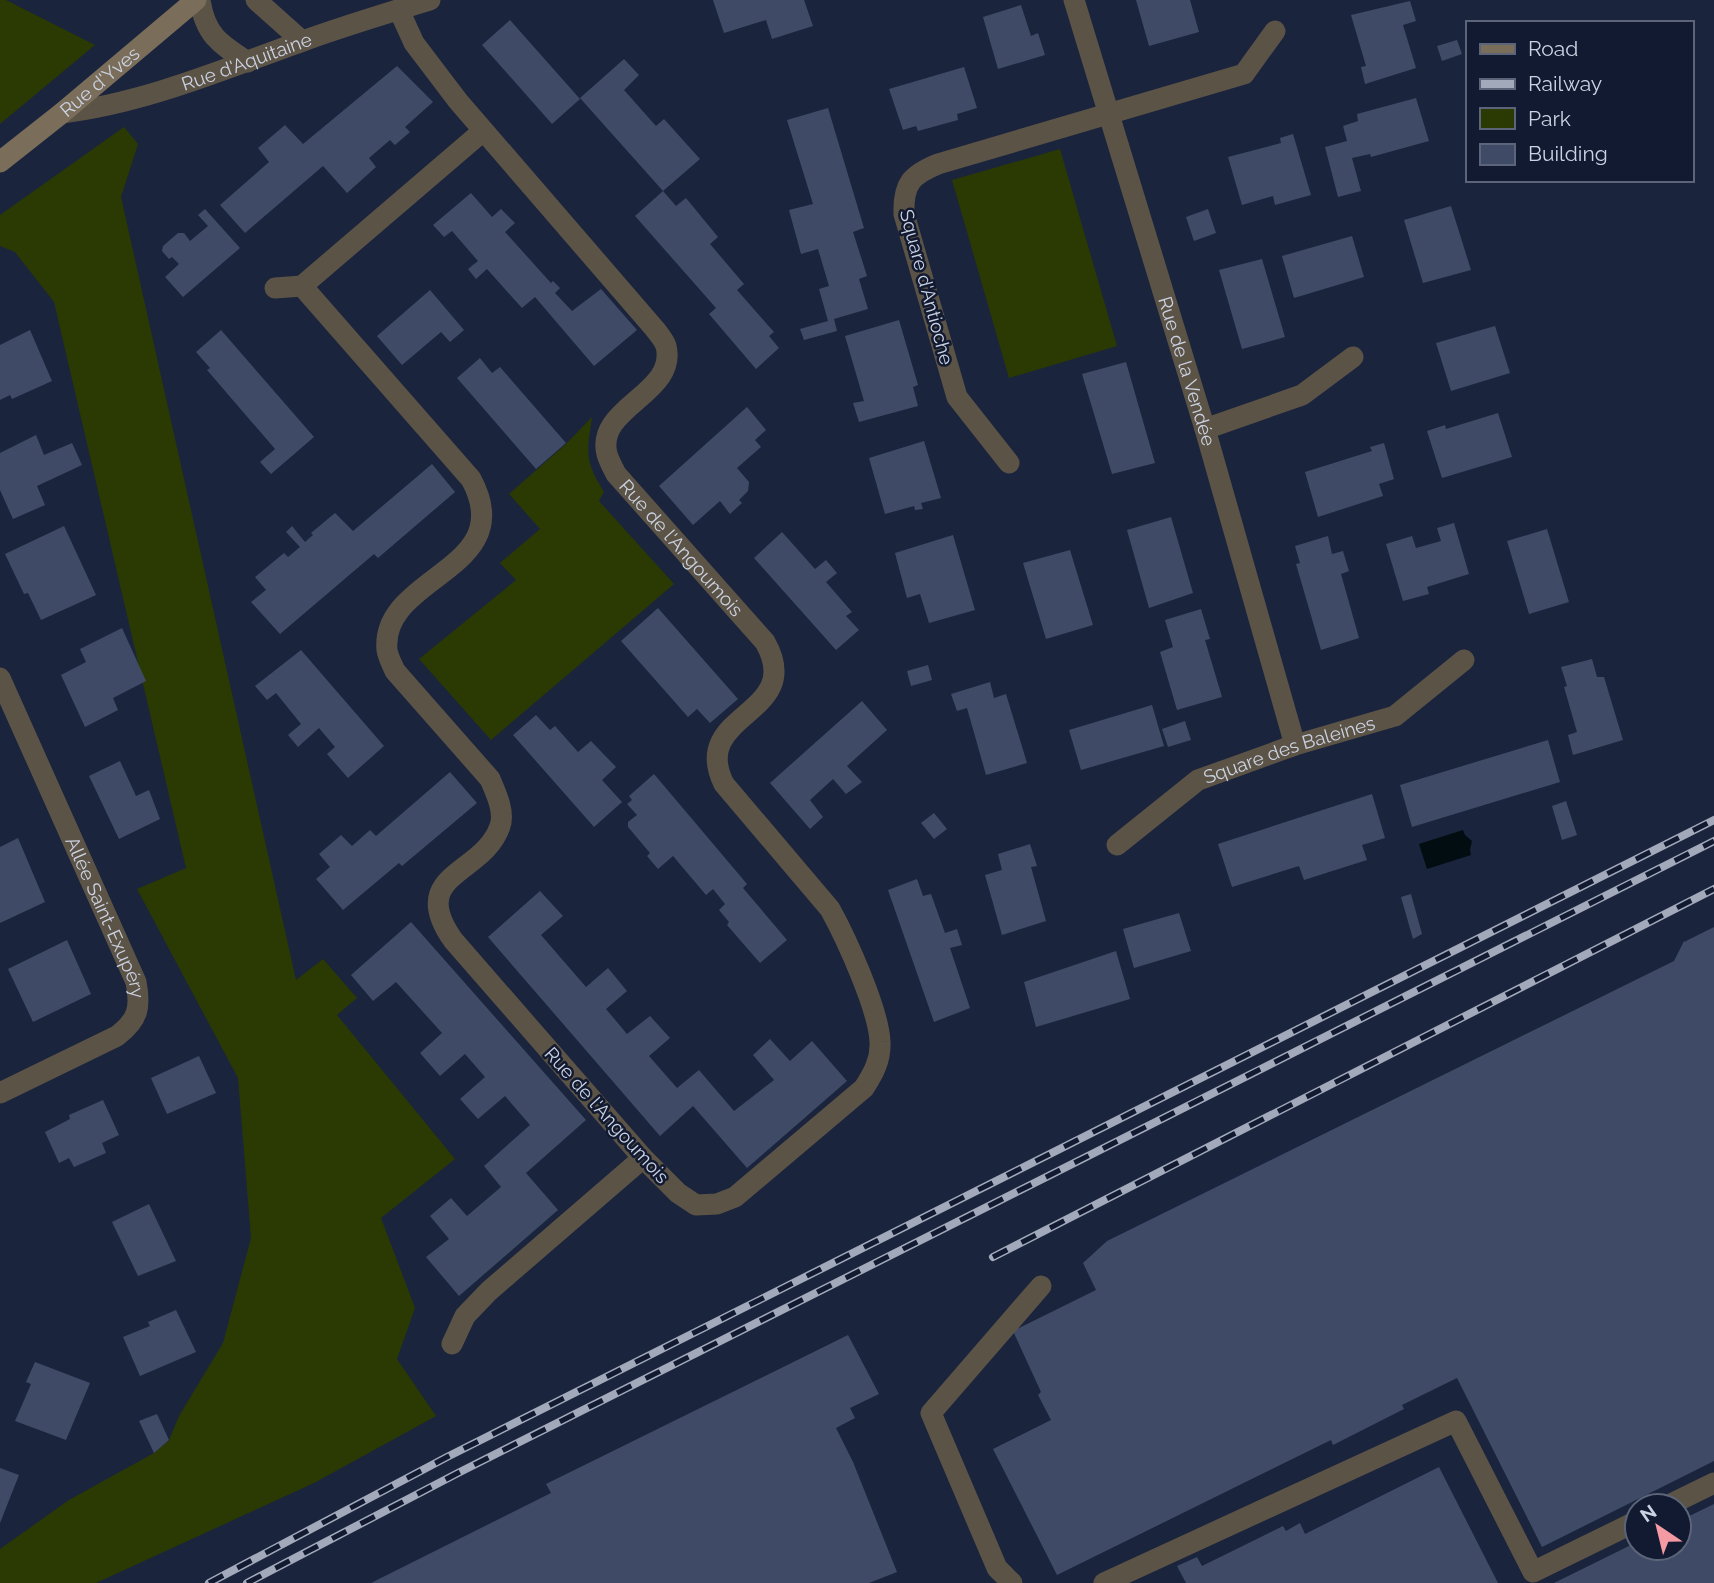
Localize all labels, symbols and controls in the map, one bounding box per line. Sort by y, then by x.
legend [1466,21,1693,182]
street label: Rue d'Aquitaine [179,28,315,95]
text: Road [1528,36,1578,61]
street label: Rue d'Yves [55,42,144,121]
text: Railway [1528,71,1602,96]
text: Park [1528,106,1571,131]
text: Building [1528,141,1608,166]
street label: Square d'Antioche [896,207,958,367]
street label: Rue de la Vendée [1154,294,1220,448]
street label: Rue de l'Angoumois [615,475,748,621]
street label: Square des Baleines [1200,711,1377,788]
street label: Allée Saint-Exupéry [61,833,149,999]
street label: Rue de l'Angoumois [540,1043,674,1187]
north arrow [1623,1492,1693,1562]
text: N [1636,1500,1660,1526]

